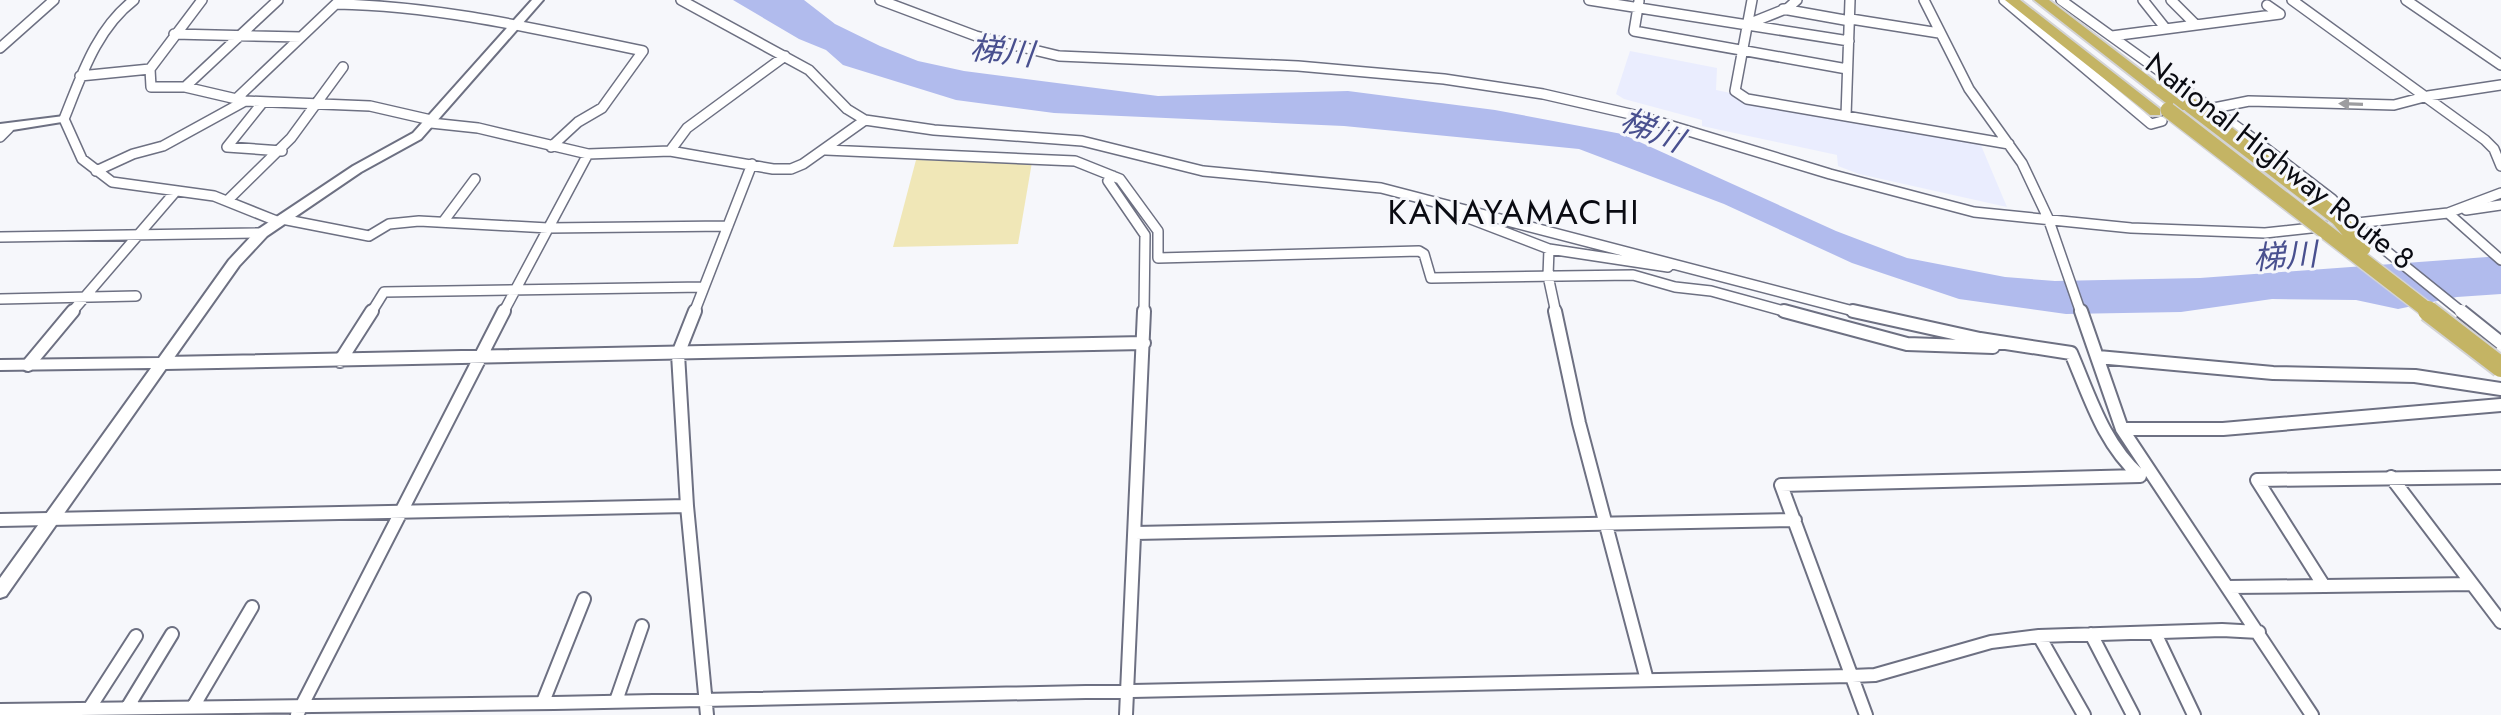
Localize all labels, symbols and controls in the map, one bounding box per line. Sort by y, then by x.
water label: 梯川 [968,25,1039,78]
street label: National Highway Route 8 [2136,42,2424,280]
water label: 梯川 [1614,97,1693,164]
one-way arrow [2338,98,2363,111]
district label: KANAYAMACHI [1387,188,1641,237]
water label: 梯川 [2251,231,2322,281]

